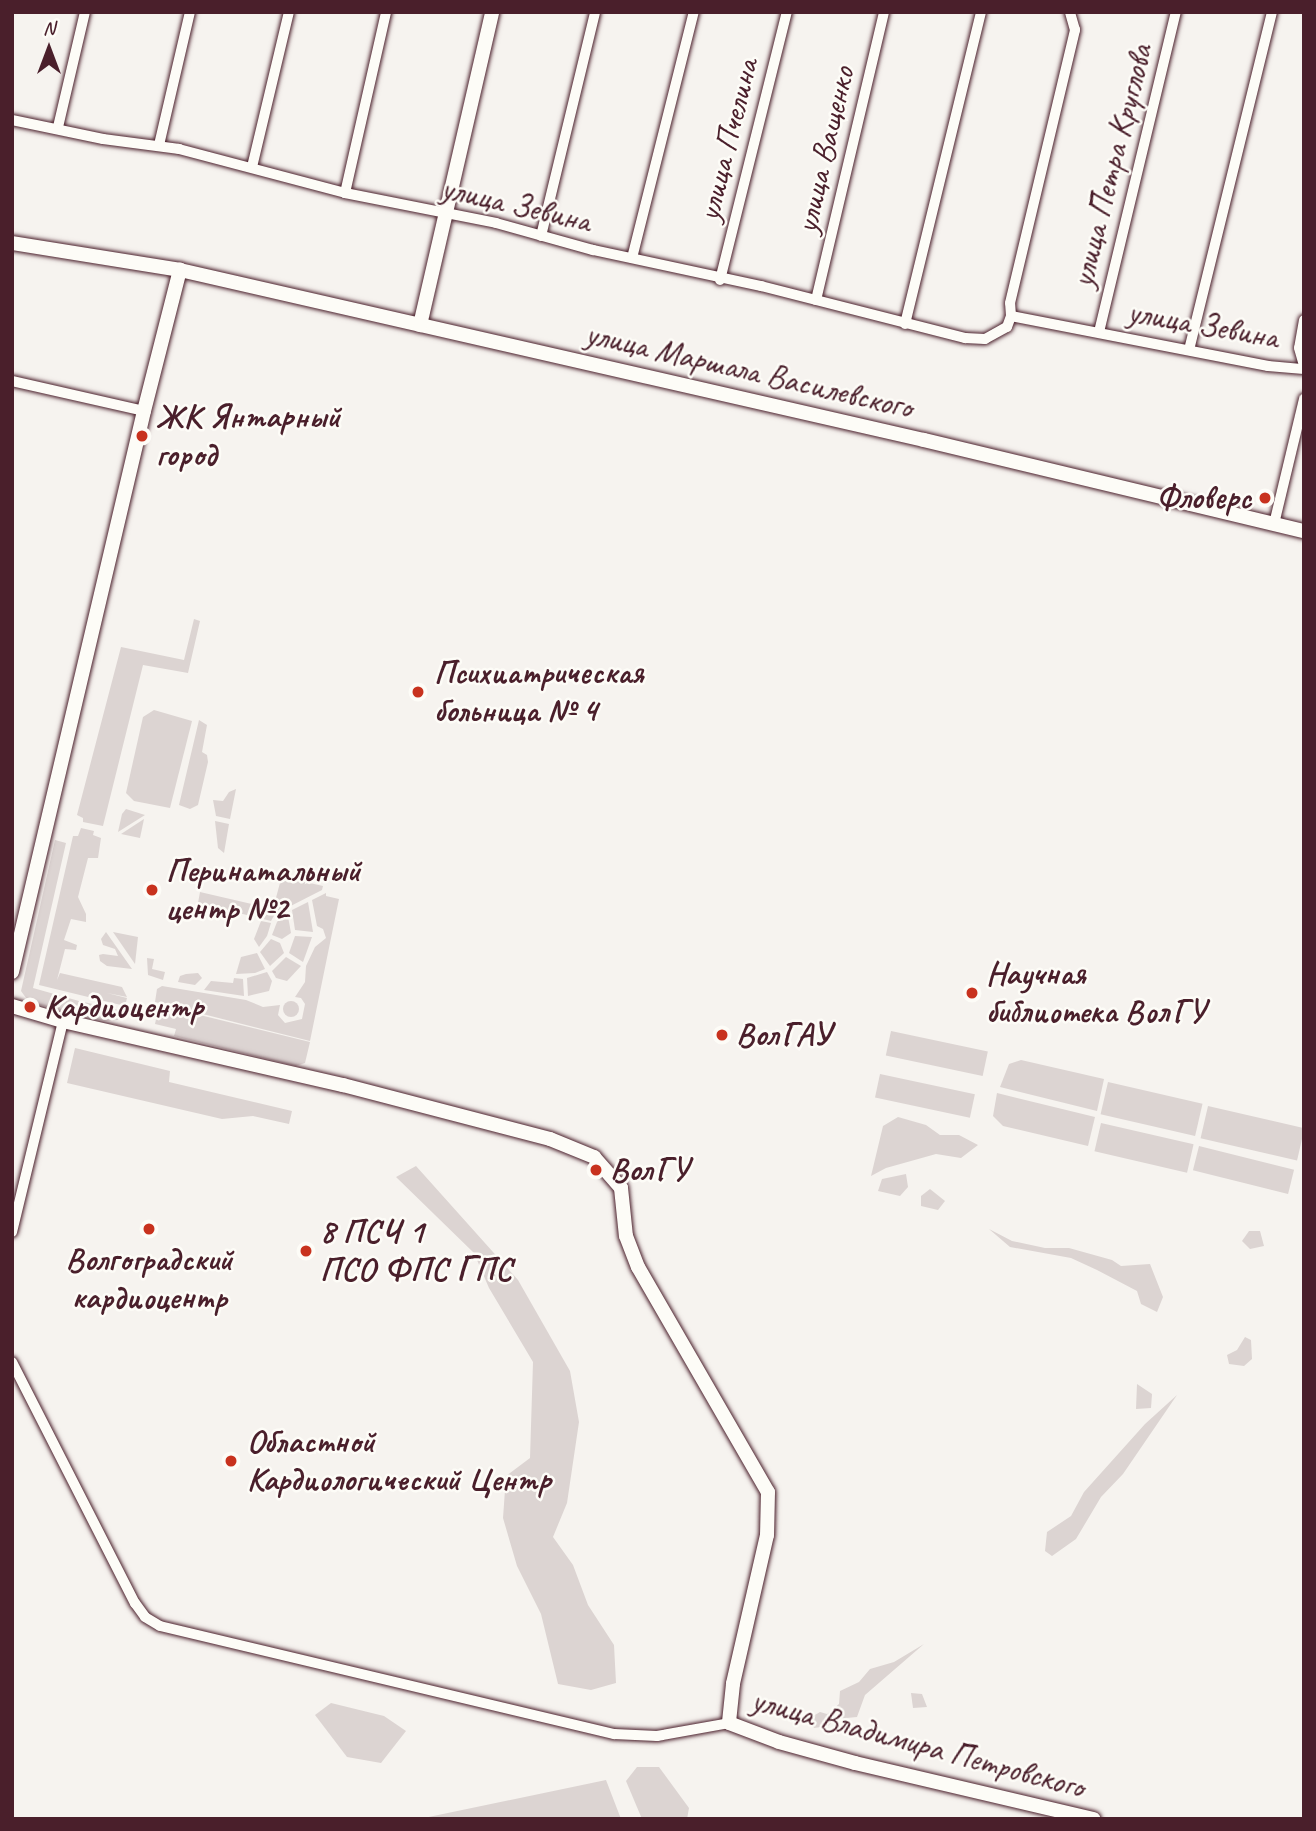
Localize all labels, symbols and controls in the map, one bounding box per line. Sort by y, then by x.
north arrow [14,14,84,84]
text: N [43,16,55,40]
street label: улица Петра Круглова [1063,41,1161,291]
street label: улица Пчелина [689,55,767,225]
street label: улица Ващенко [787,64,863,236]
street label: улица Зевина [438,169,594,241]
street label: улица Зевина [1125,292,1281,358]
street label: улица Маршала Василевского [584,315,914,427]
place label: ЖК Янтарный город [156,397,340,475]
marker: ЖК Янтарный город [134,428,150,444]
place label: Фловерс [1157,478,1251,518]
marker: Фловерс [1257,490,1273,506]
place label: Психиатрическая больница № 4 [434,653,643,731]
marker: Психиатрическая больница № 4 [408,682,428,702]
place label: Перинатальный центр №2 [166,851,361,929]
marker: Перинатальный центр №2 [144,882,160,898]
place label: Научная библиотека ВолГУ [986,954,1204,1032]
marker: Научная библиотека ВолГУ [964,985,980,1001]
place label: Кардиоцентр [44,987,203,1027]
marker: Кардиоцентр [22,999,38,1015]
place label: ВолГАУ [736,1015,832,1055]
marker: ВолГАУ [714,1027,730,1043]
place label: ВолГУ [610,1150,689,1190]
marker: ВолГУ [588,1162,604,1178]
place label: 8 ПСЧ 1 ПСО ФПС ГПС [320,1212,505,1290]
marker: Волгоградский кардиоцентр [141,1221,157,1237]
place label: Волгоградский кардиоцентр [65,1240,233,1318]
marker: 8 ПСЧ 1 ПСО ФПС ГПС [298,1243,314,1259]
place label: Областной Кардиологический Центр [247,1422,551,1500]
marker: Областной Кардиологический Центр [221,1451,241,1471]
street label: улица Владимира Петровского [748,1681,1088,1807]

